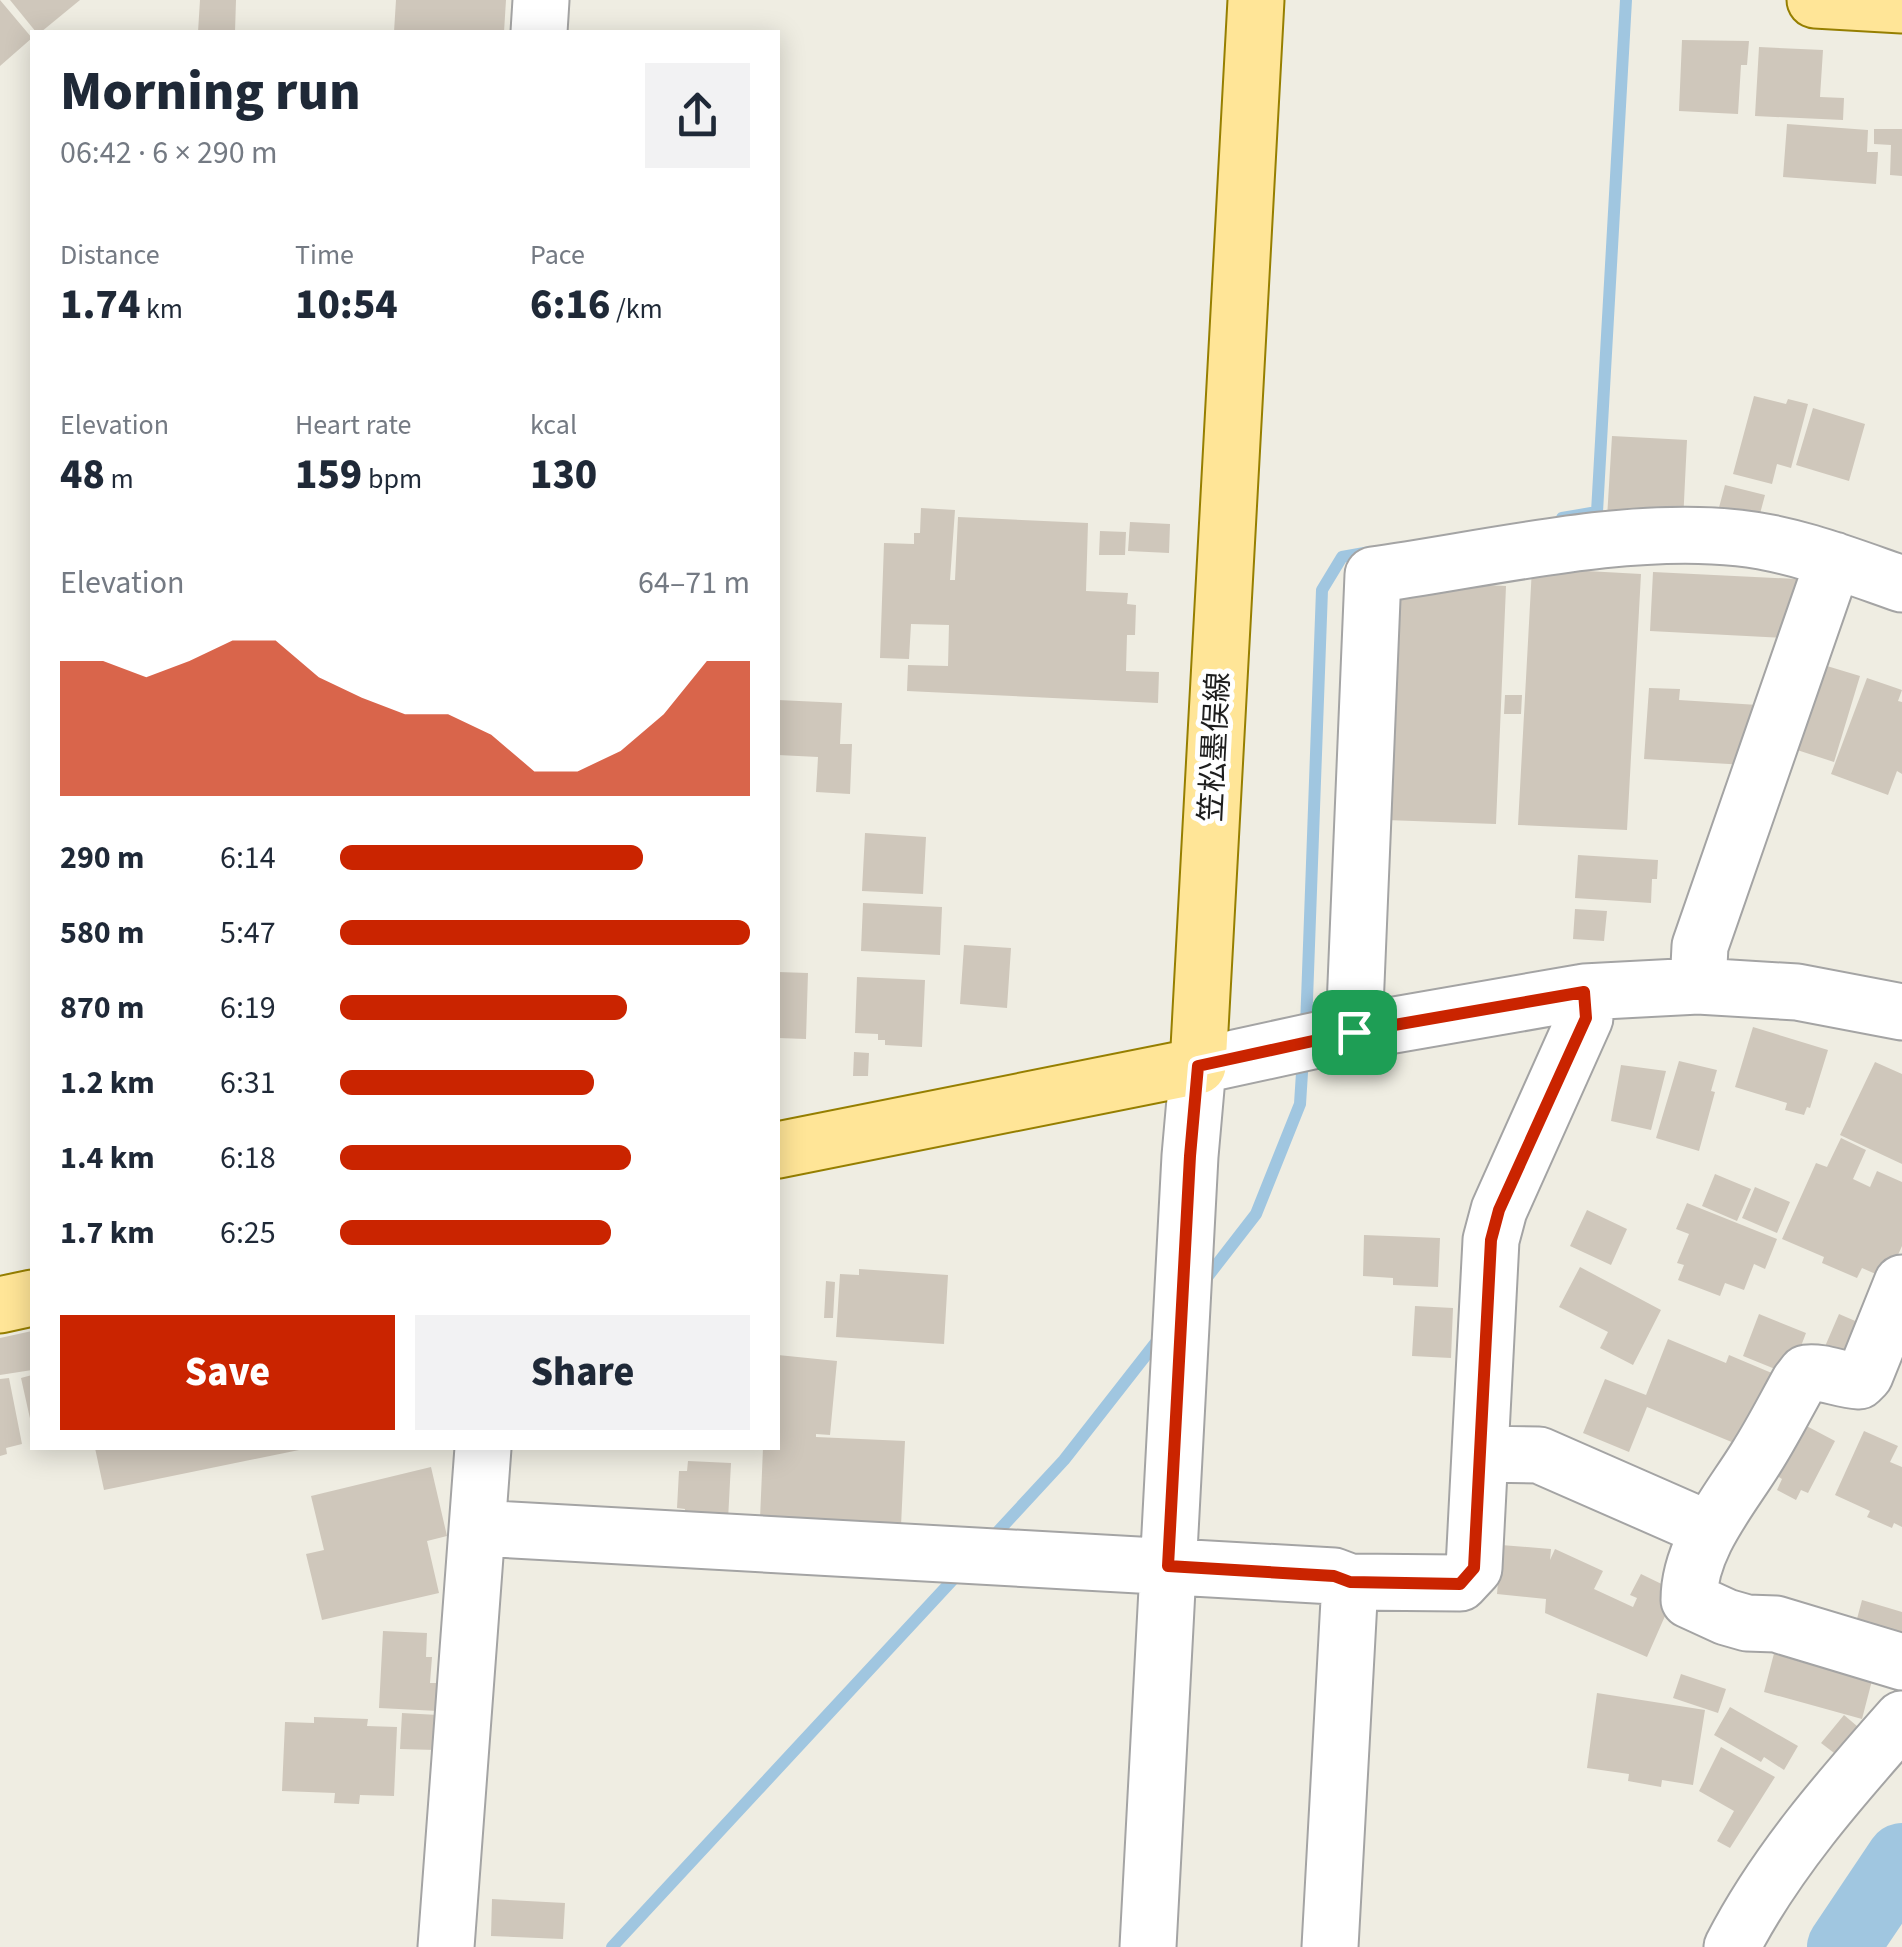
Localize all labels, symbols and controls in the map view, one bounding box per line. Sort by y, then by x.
text: Morning run [60,53,361,131]
button: share [645,63,750,168]
text: 06:42 · 6 × 290 m [60,130,278,176]
text: Distance [60,235,160,275]
text: Time [295,235,354,275]
text: Pace [530,235,585,275]
text: 1.74 [60,275,140,335]
text: 10:54 [295,275,398,335]
text: 6:16 [530,275,610,335]
text: km [140,289,183,329]
text: /km [610,289,663,329]
text: Elevation [60,405,169,445]
text: Heart rate [295,405,411,445]
text: kcal [530,405,577,445]
text: 48 [60,445,105,505]
text: 159 [295,445,362,505]
text: 130 [530,445,597,505]
text: m [105,459,134,499]
text: bpm [362,459,422,499]
text: Elevation [60,560,185,606]
text: 64–71 m [638,560,750,606]
street label: 笠松墨俣線 [1190,671,1240,823]
text: 290 m [60,835,145,881]
text: 6:14 [220,835,276,881]
text: 580 m [60,910,145,956]
text: 5:47 [220,910,276,956]
text: 870 m [60,985,145,1031]
text: 6:19 [220,985,276,1031]
pin [1312,990,1397,1075]
icon: arrive [1327,1005,1382,1060]
text: 1.2 km [60,1060,155,1106]
text: 6:31 [220,1060,276,1106]
text: 1.4 km [60,1135,155,1181]
text: 6:18 [220,1135,276,1181]
text: 1.7 km [60,1210,155,1256]
text: 6:25 [220,1210,276,1256]
button: Save [60,1315,395,1430]
button: Share [415,1315,750,1430]

